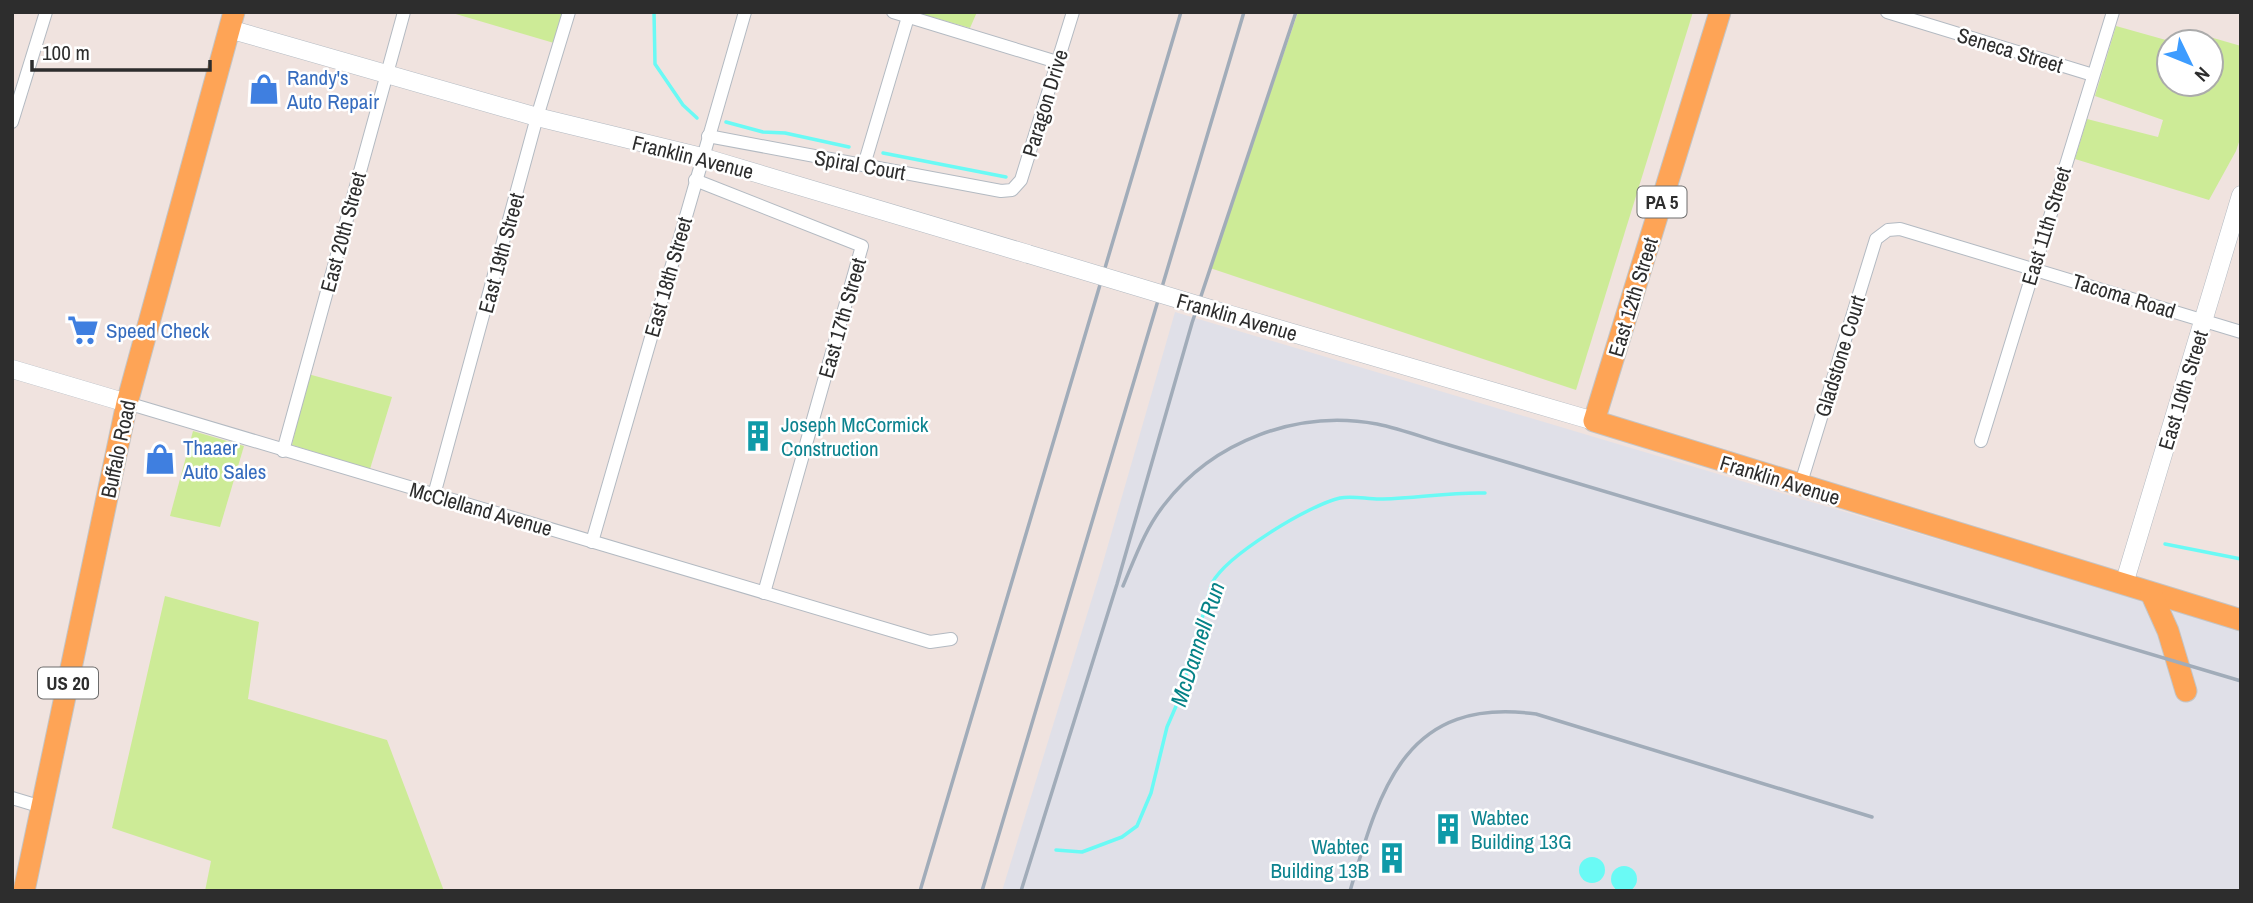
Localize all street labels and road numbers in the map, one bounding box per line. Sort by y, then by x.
street label: Seneca Street [1954,20,2067,80]
street label: Paragon Drive [1015,46,1075,160]
street label: Franklin Avenue [629,128,757,186]
street label: Spiral Court [812,143,908,187]
street label: East 11th Street [2014,163,2078,289]
street label: East 20th Street [313,168,373,295]
road number: PA 5 [1638,186,1686,218]
street label: East 19th Street [471,189,531,316]
street label: East 18th Street [637,213,699,340]
street label: East 12th Street [1601,234,1665,360]
street label: East 17th Street [811,254,873,381]
street label: Tacoma Road [2069,267,2179,325]
street label: Franklin Avenue [1173,286,1301,348]
street label: Gladstone Court [1808,292,1872,420]
street label: East 10th Street [2151,327,2215,453]
street label: Buffalo Road [93,397,143,501]
street label: Franklin Avenue [1716,448,1844,512]
street label: McClelland Avenue [406,475,556,543]
road number: US 20 [38,668,98,698]

